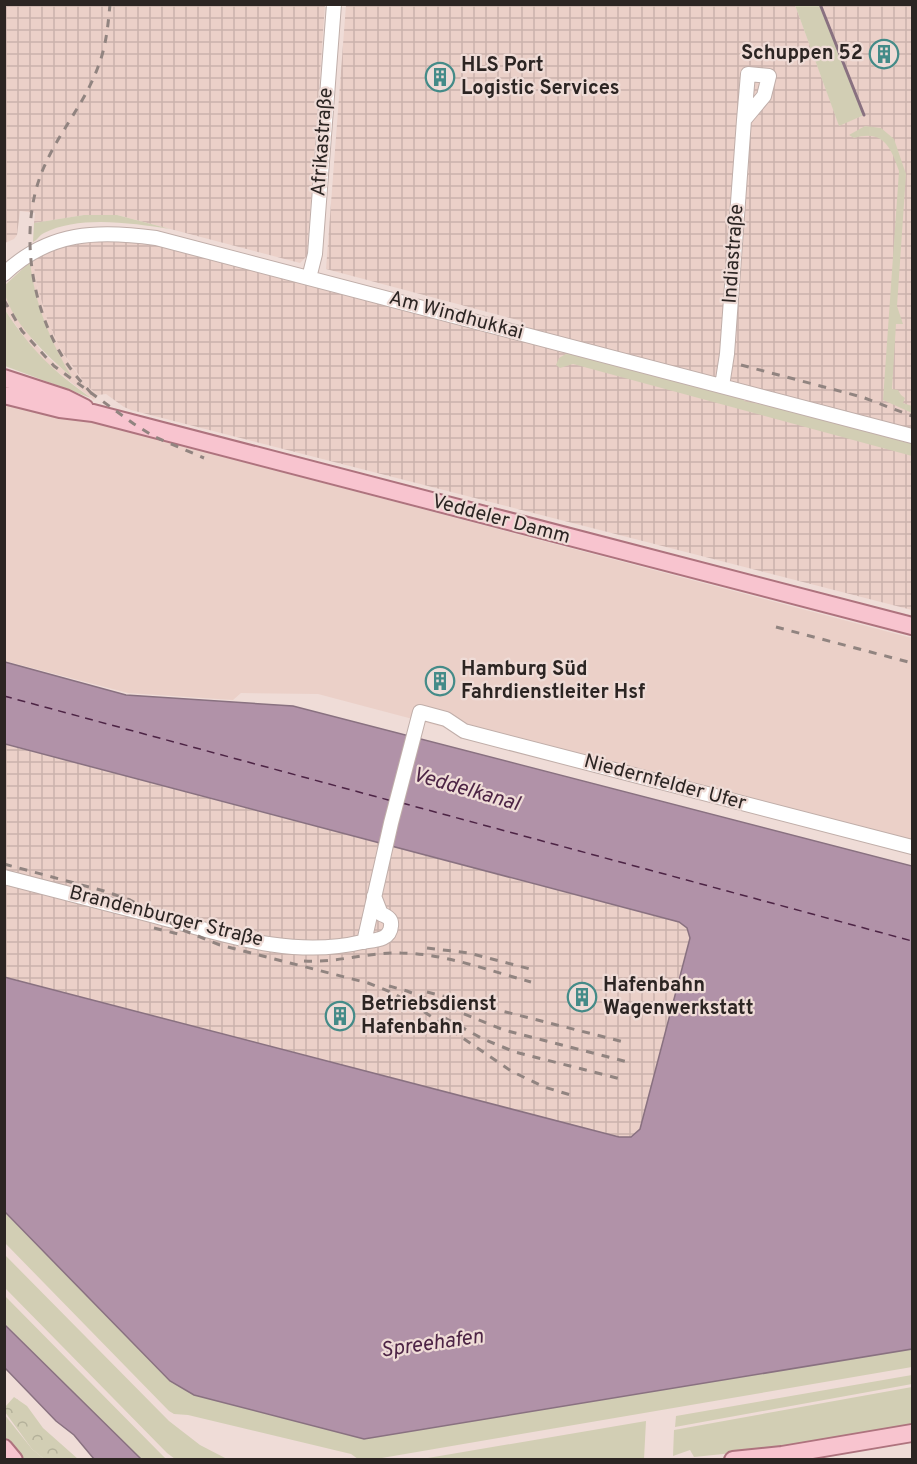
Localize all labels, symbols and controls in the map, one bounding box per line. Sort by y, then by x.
building icon: Schuppen 52 [868,38,900,70]
place label: Schuppen 52 [741,41,863,67]
place label: HLS Port Logistic Services [461,53,620,102]
building icon: HLS Port Logistic Services [424,61,456,93]
street label: Afrikastraße [306,87,340,197]
street label: Indiastraße [718,203,750,305]
street label: Am Windhukkai [386,286,526,346]
street label: Veddeler Damm [429,489,573,551]
place label: Hamburg Süd Fahrdienstleiter Hsf [461,657,645,706]
building icon: Hamburg Süd Fahrdienstleiter Hsf [424,665,456,697]
street label: Niedernfelder Ufer [581,749,749,817]
water label: Veddelkanal [409,762,524,819]
street label: Brandenburger Straße [66,880,266,954]
place label: Hafenbahn Wagenwerkstatt [603,973,754,1022]
building icon: Hafenbahn Wagenwerkstatt [566,981,598,1013]
place label: Betriebsdienst Hafenbahn [361,992,497,1041]
building icon: Betriebsdienst Hafenbahn [324,1000,356,1032]
water label: Spreehafen [379,1323,486,1365]

